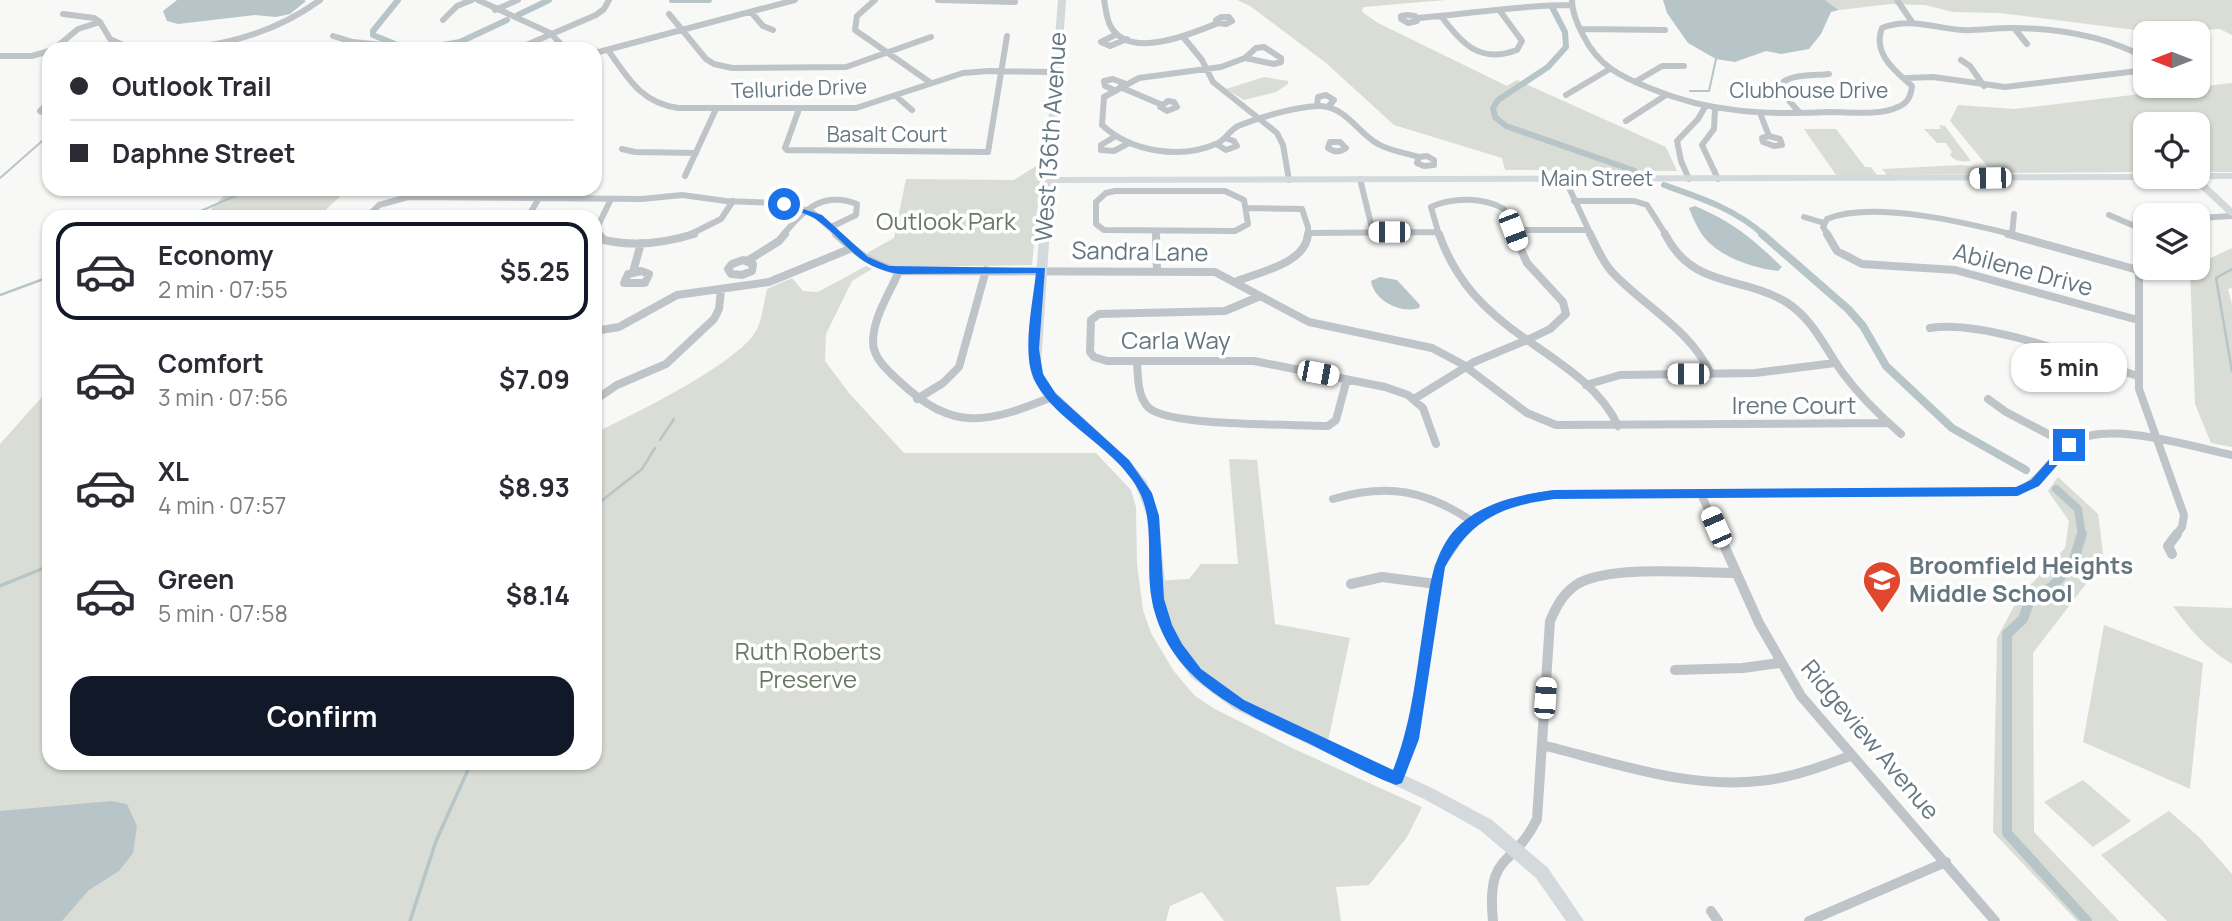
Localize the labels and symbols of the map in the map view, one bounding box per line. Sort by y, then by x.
north arrow [2133,21,2210,98]
street label: West 136th Avenue [1026,31,1073,243]
street label: Telluride Drive [731,72,867,104]
street label: Clubhouse Drive [1730,76,1888,104]
street label: Basalt Court [827,120,947,148]
street label: Main Street [1541,164,1653,192]
car [1969,167,2012,189]
route start [768,188,800,220]
park label: Outlook Park [876,204,1017,237]
car [1496,207,1531,253]
car [1369,222,1411,243]
street label: Sandra Lane [1071,233,1209,268]
street label: Abilene Drive [1950,234,2097,303]
street label: Carla Way [1121,323,1231,356]
callout: 5 min [2011,344,2127,392]
car [1296,359,1341,387]
car [1668,364,1710,385]
street label: Irene Court [1732,388,1856,421]
route end [2053,429,2085,461]
car [1698,504,1735,550]
place label: Broomfield Heights Middle School [1909,548,2133,609]
school or university icon: Broomfield Heights Middle School [1861,559,1903,614]
park label: Ruth Roberts Preserve [735,634,881,695]
street label: Ridgeview Avenue [1794,652,1948,826]
car [1534,676,1557,720]

